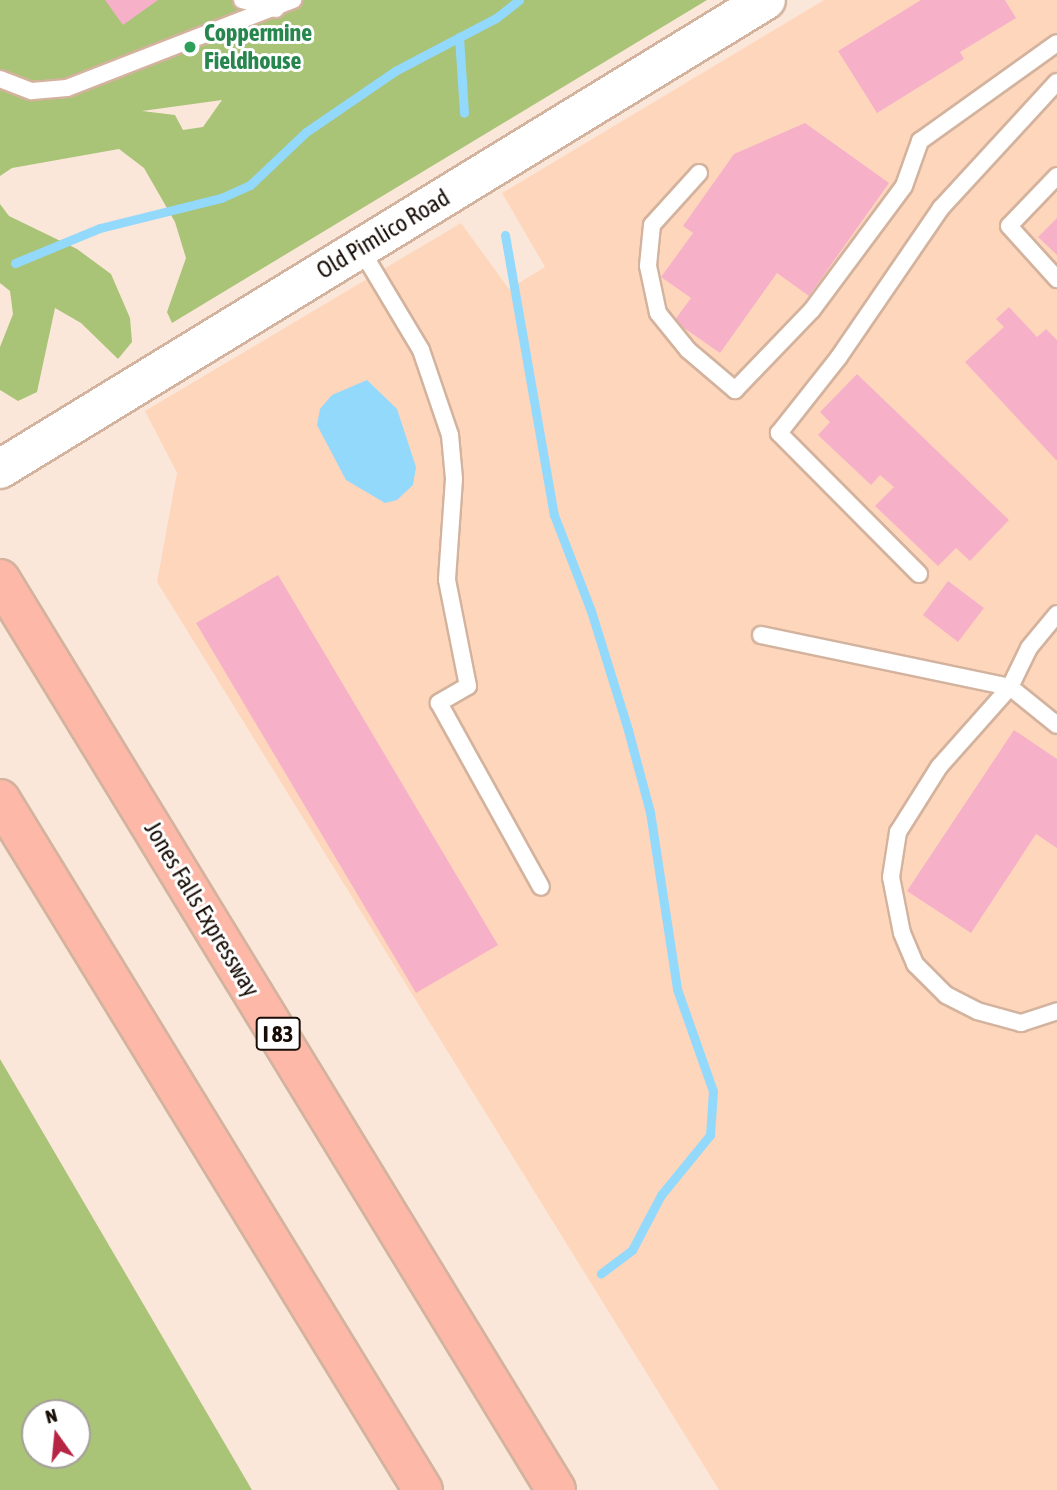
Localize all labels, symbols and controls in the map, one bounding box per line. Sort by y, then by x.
place label: Coppermine Fieldhouse [204,19,312,75]
marker: Coppermine Fieldhouse [182,39,198,55]
street label: Old Pimlico Road [311,183,455,285]
street label: Jones Falls Expressway [138,816,266,1002]
road number: I 83 [255,1015,301,1054]
north arrow [21,1399,91,1469]
text: N [43,1404,59,1428]

